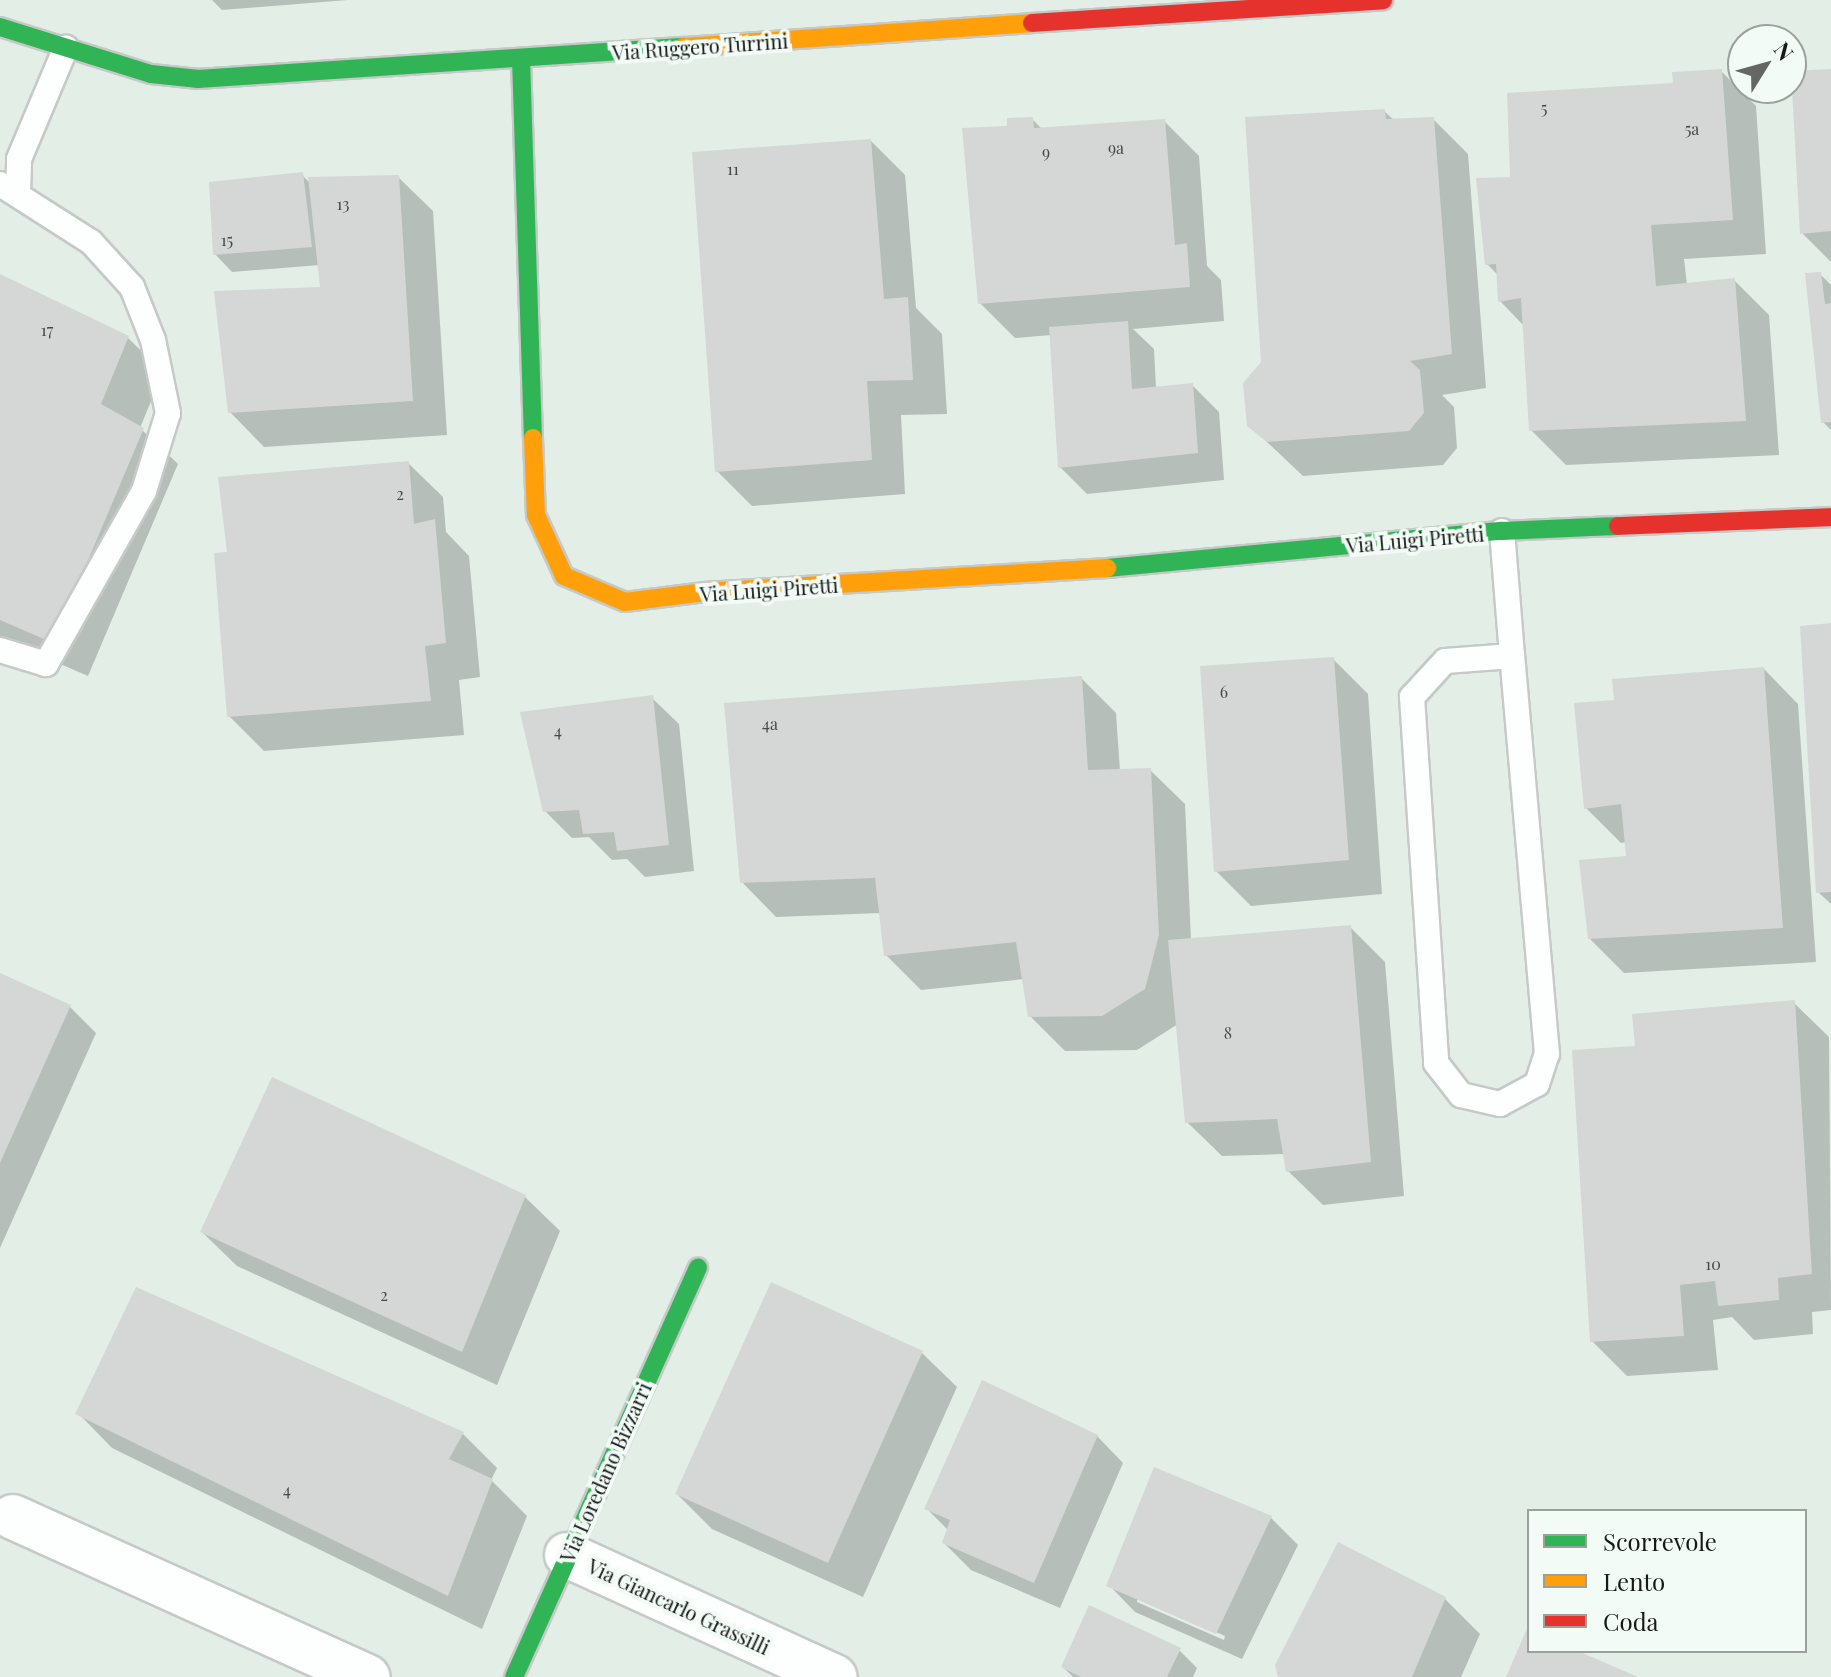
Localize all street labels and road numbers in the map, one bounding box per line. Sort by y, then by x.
street label: Via Ruggero Turrini [611,28,789,64]
street label: Via Luigi Piretti [1345,521,1485,557]
street label: Via Luigi Piretti [699,572,839,606]
street label: Via Loredano Bizzarri [554,1378,656,1566]
street label: Via Giancarlo Grassilli [584,1553,774,1659]

